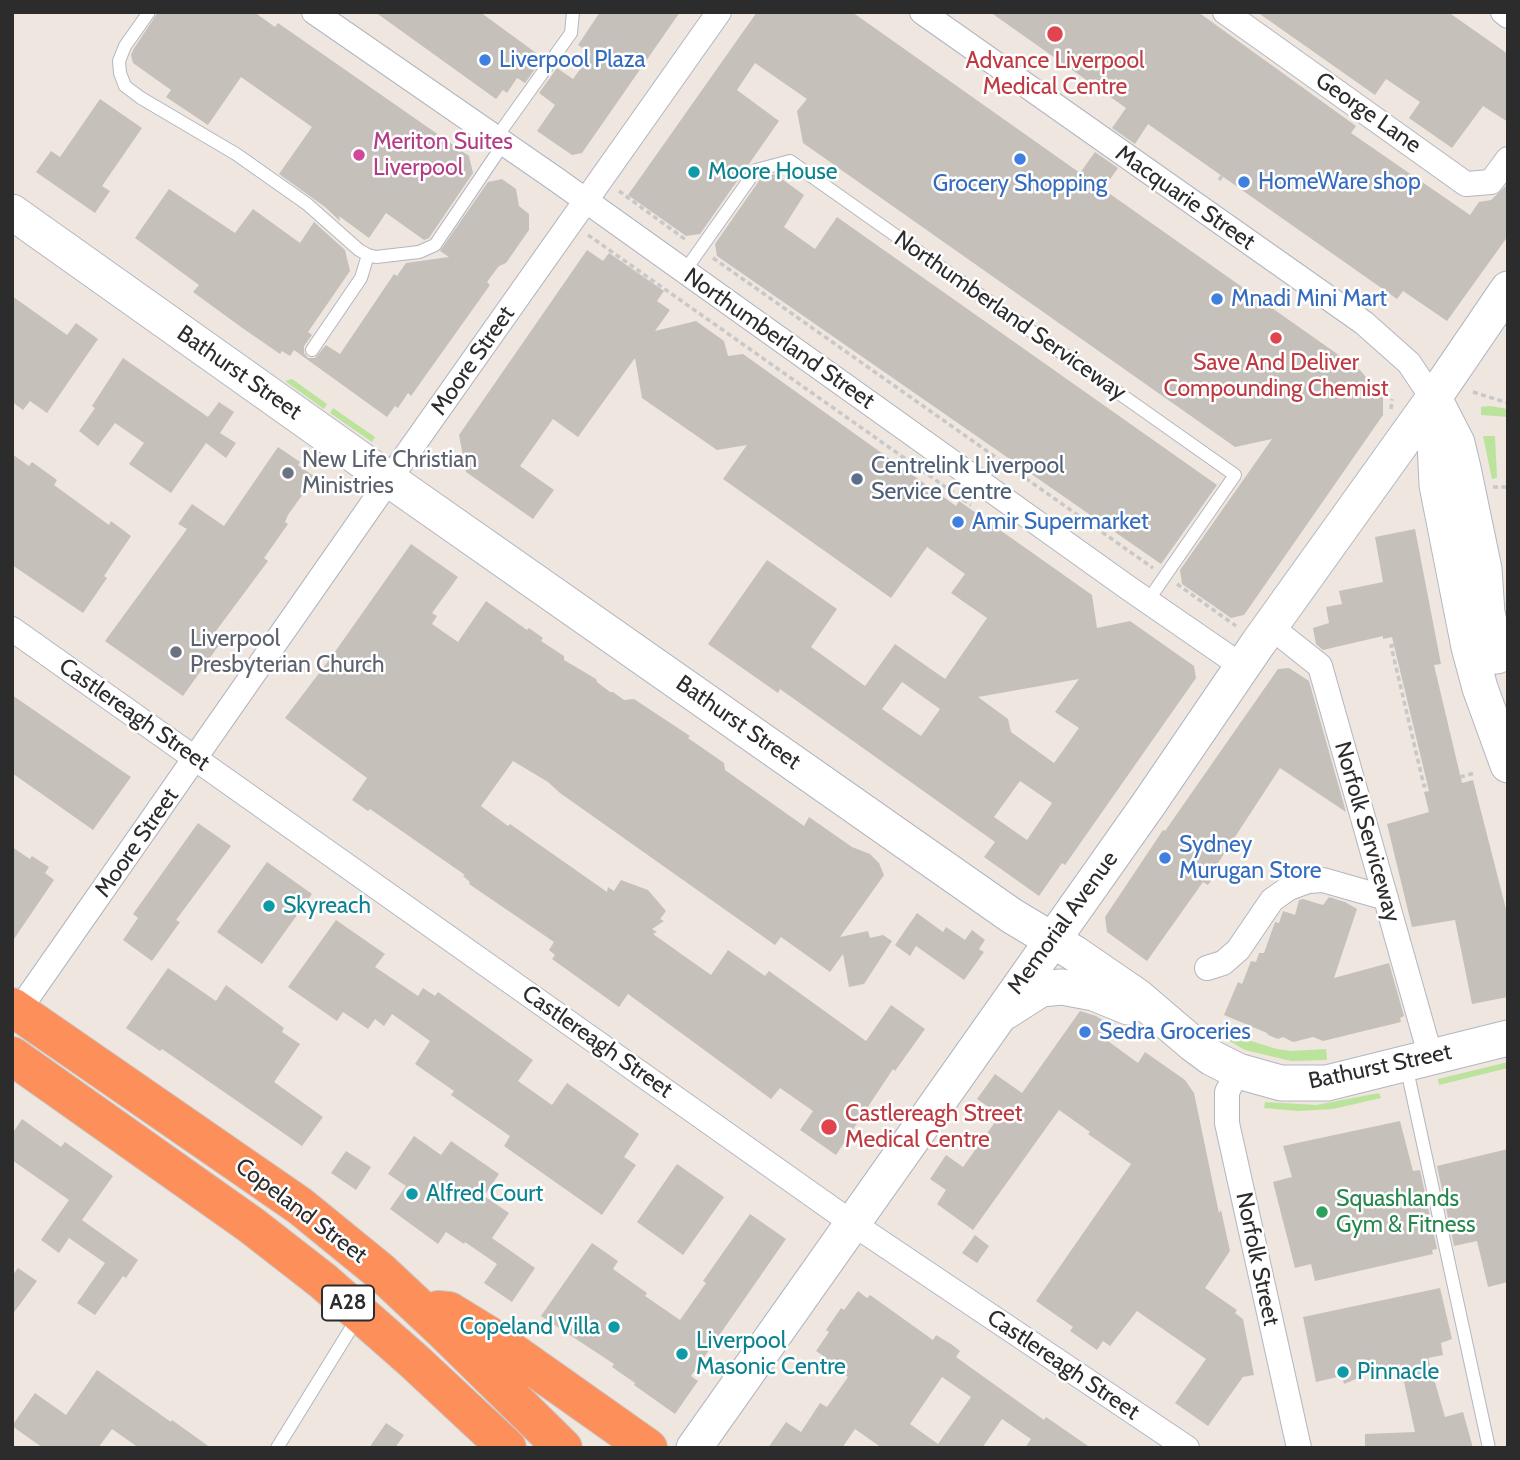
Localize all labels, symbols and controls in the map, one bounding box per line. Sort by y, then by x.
marker: Advance Liverpool Medical Centre [1045,24,1065,44]
place label: Liverpool Plaza [499,46,646,74]
place label: Advance Liverpool Medical Centre [965,47,1145,101]
marker: Liverpool Plaza [477,52,493,68]
street label: George Lane [1310,67,1426,159]
place label: Meriton Suites Liverpool [373,128,513,182]
street label: Macquarie Street [1110,140,1260,256]
marker: Meriton Suites Liverpool [351,147,367,163]
marker: Grocery Shopping [1012,151,1028,167]
place label: Moore House [708,158,838,186]
marker: Moore House [686,164,702,180]
place label: HomeWare shop [1258,168,1421,196]
place label: Grocery Shopping [933,170,1107,198]
marker: HomeWare shop [1236,174,1252,190]
street label: Northumberland Serviceway [889,225,1131,407]
street label: Northumberland Street [678,263,880,415]
place label: Mnadi Mini Mart [1231,285,1387,313]
marker: Mnadi Mini Mart [1209,291,1225,307]
street label: Moore Street [425,301,521,421]
street label: Bathurst Street [171,320,307,426]
marker: Save And Deliver Compounding Chemist [1268,330,1284,346]
place label: Save And Deliver Compounding Chemist [1164,349,1388,403]
place label: New Life Christian Ministries [302,446,477,500]
place label: Centrelink Liverpool Service Centre [871,452,1065,506]
marker: New Life Christian Ministries [280,465,296,481]
marker: Centrelink Liverpool Service Centre [849,471,865,487]
place label: Amir Supermarket [972,508,1149,536]
marker: Amir Supermarket [950,514,966,530]
place label: Liverpool Presbyterian Church [190,625,385,679]
marker: Liverpool Presbyterian Church [168,644,184,660]
street label: Castlereagh Street [53,653,215,777]
street label: Bathurst Street [670,670,806,776]
street label: Norfolk Serviceway [1328,739,1406,925]
street label: Moore Street [89,783,185,903]
place label: Sydney Murugan Store [1179,831,1321,885]
street label: Memorial Avenue [1002,846,1124,1000]
marker: Sydney Murugan Store [1157,850,1173,866]
place label: Skyreach [283,892,371,920]
marker: Skyreach [261,898,277,914]
street label: Castlereagh Street [516,980,678,1104]
place label: Sedra Groceries [1099,1018,1251,1046]
marker: Sedra Groceries [1077,1024,1093,1040]
street label: Bathurst Street [1306,1038,1454,1096]
place label: Castlereagh Street Medical Centre [845,1100,1023,1154]
marker: Castlereagh Street Medical Centre [819,1117,839,1137]
street label: Copeland Street [230,1153,372,1269]
place label: Alfred Court [426,1180,543,1208]
place label: Squashlands Gym & Fitness [1336,1185,1475,1239]
marker: Alfred Court [404,1186,420,1202]
street label: Norfolk Street [1229,1190,1285,1328]
marker: Squashlands Gym & Fitness [1314,1204,1330,1220]
road number: A28 [322,1286,374,1320]
street label: Castlereagh Street [982,1304,1144,1426]
place label: Copeland Villa [460,1313,600,1341]
marker: Copeland Villa [606,1319,622,1335]
place label: Liverpool Masonic Centre [696,1327,846,1381]
marker: Liverpool Masonic Centre [674,1346,690,1362]
place label: Pinnacle [1357,1358,1439,1386]
marker: Pinnacle [1335,1364,1351,1380]

